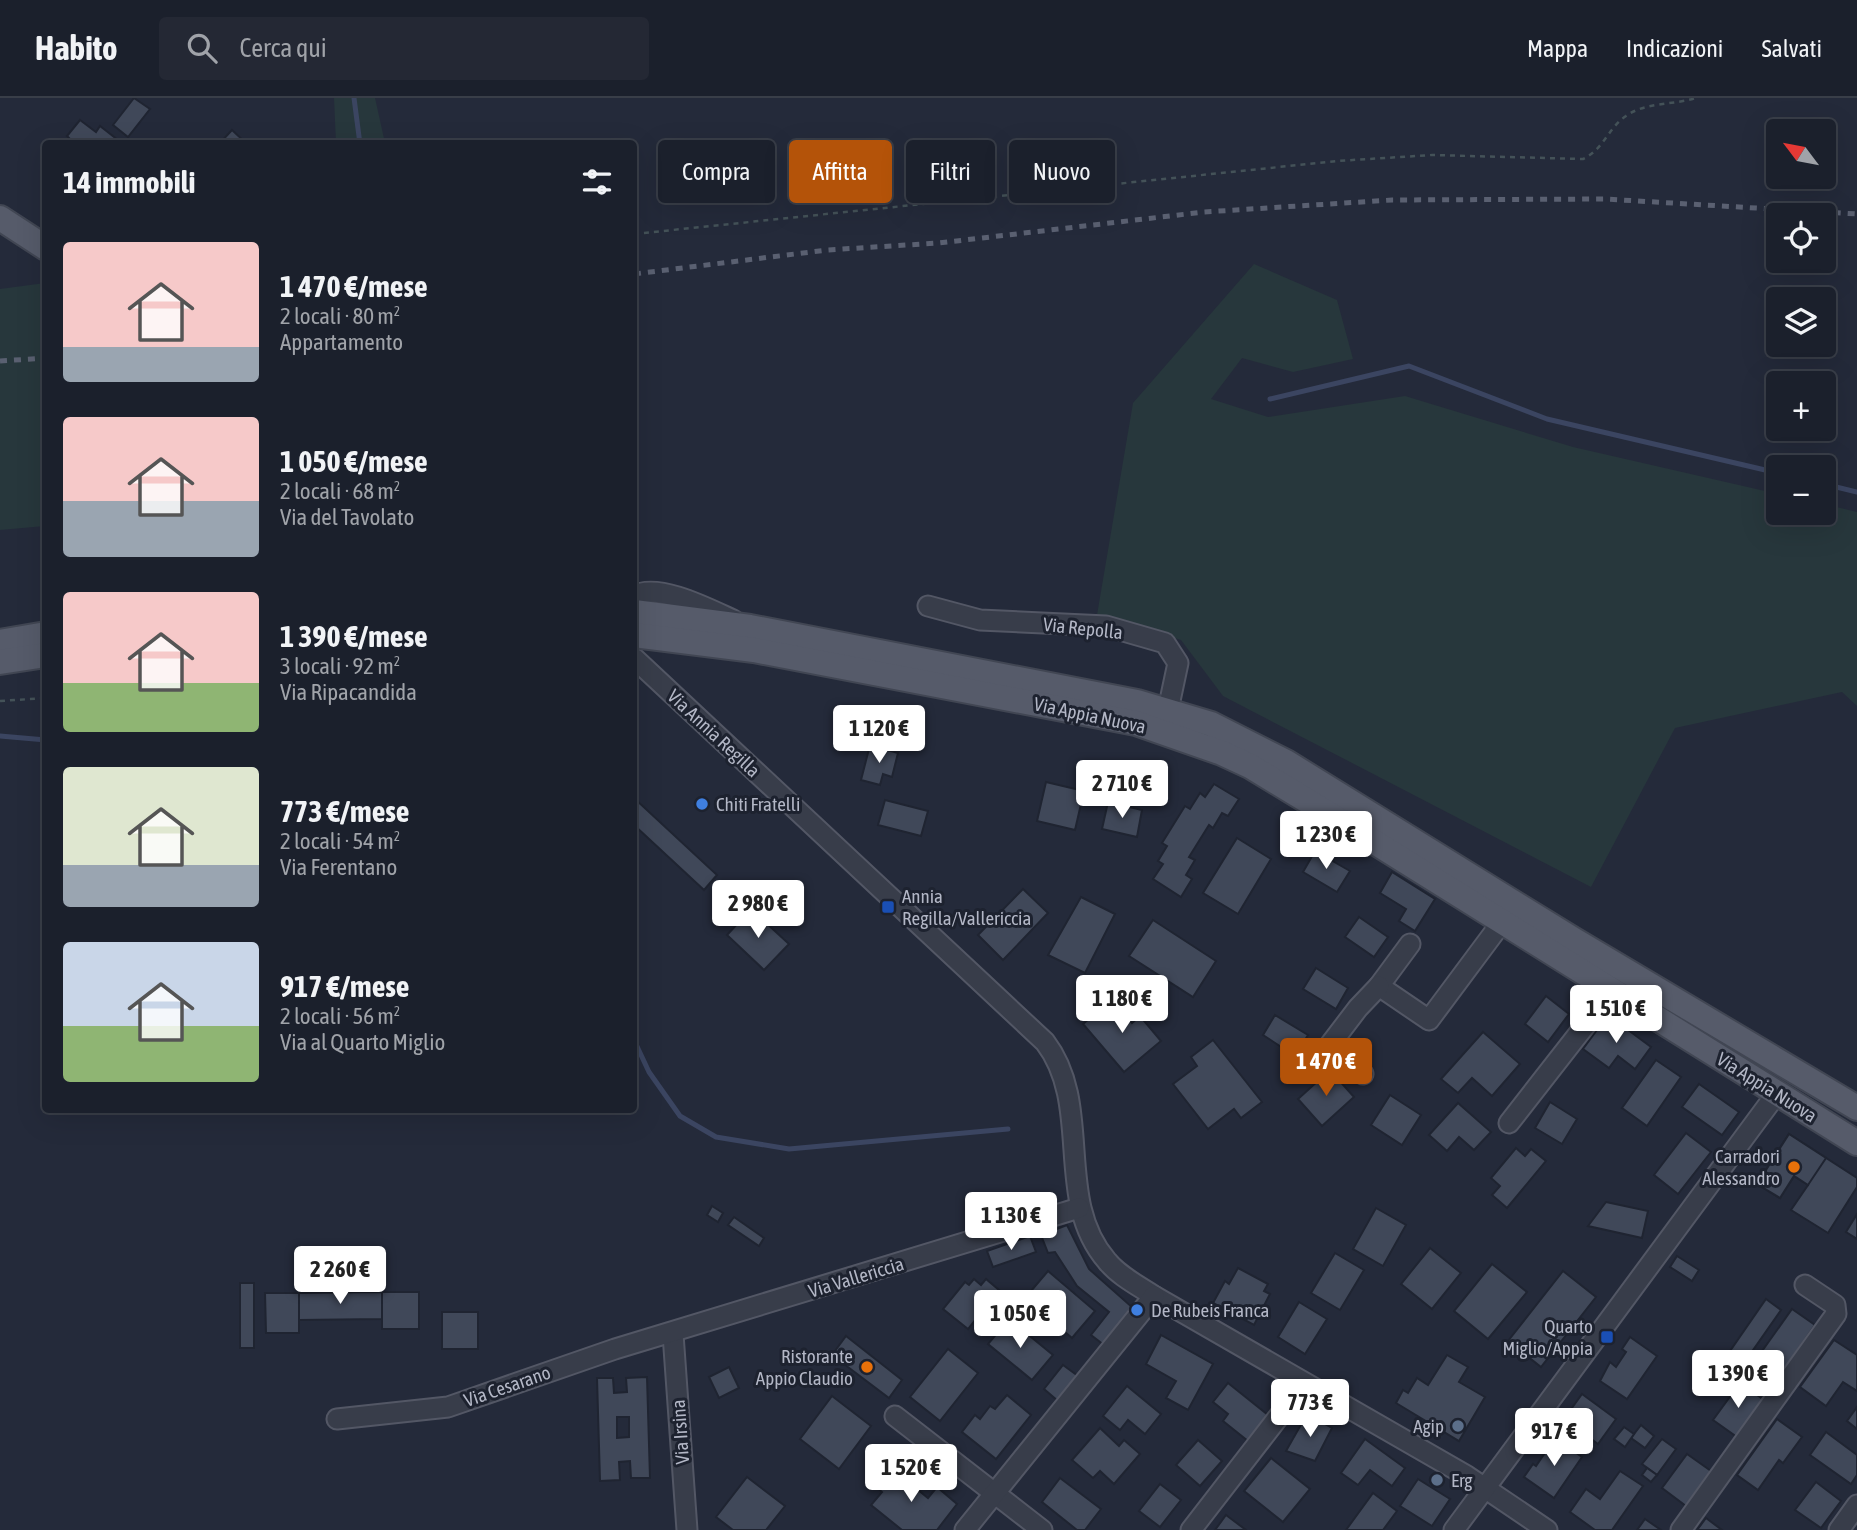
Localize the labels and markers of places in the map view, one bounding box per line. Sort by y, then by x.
pin: 1 120 € [814,706,944,765]
pin: 2 710 € [1057,760,1187,820]
place label: Chiti Fratelli [716,793,800,815]
marker: Chiti Fratelli [694,796,710,812]
pin: 1 230 € [1261,812,1391,871]
pin: 2 980 € [693,880,823,940]
place label: Annia Regilla/Vallericcia [902,885,1031,929]
marker: Annia Regilla/Vallericcia [880,899,896,915]
pin: 1 180 € [1057,976,1187,1035]
pin: 1 510 € [1551,986,1681,1045]
pin: 1 470 € [1261,1038,1391,1098]
place label: Carradori Alessandro [1702,1145,1780,1189]
marker: Carradori Alessandro [1786,1159,1802,1175]
pin: 1 130 € [946,1192,1076,1252]
pin: 2 260 € [275,1246,405,1306]
pin: 1 050 € [955,1290,1085,1350]
place label: De Rubeis Franca [1151,1299,1269,1321]
marker: De Rubeis Franca [1129,1302,1145,1318]
place label: Quarto Miglio/Appia [1502,1315,1593,1359]
marker: Quarto Miglio/Appia [1599,1329,1615,1345]
place label: Ristorante Appio Claudio [756,1345,853,1389]
pin: 1 390 € [1673,1350,1803,1410]
marker: Ristorante Appio Claudio [859,1359,875,1375]
pin: 773 € [1261,1380,1359,1439]
pin: 917 € [1505,1408,1603,1468]
place label: Agip [1413,1415,1444,1437]
marker: Agip [1450,1418,1466,1434]
pin: 1 520 € [846,1444,976,1504]
place label: Erg [1451,1469,1473,1491]
marker: Erg [1429,1472,1445,1488]

